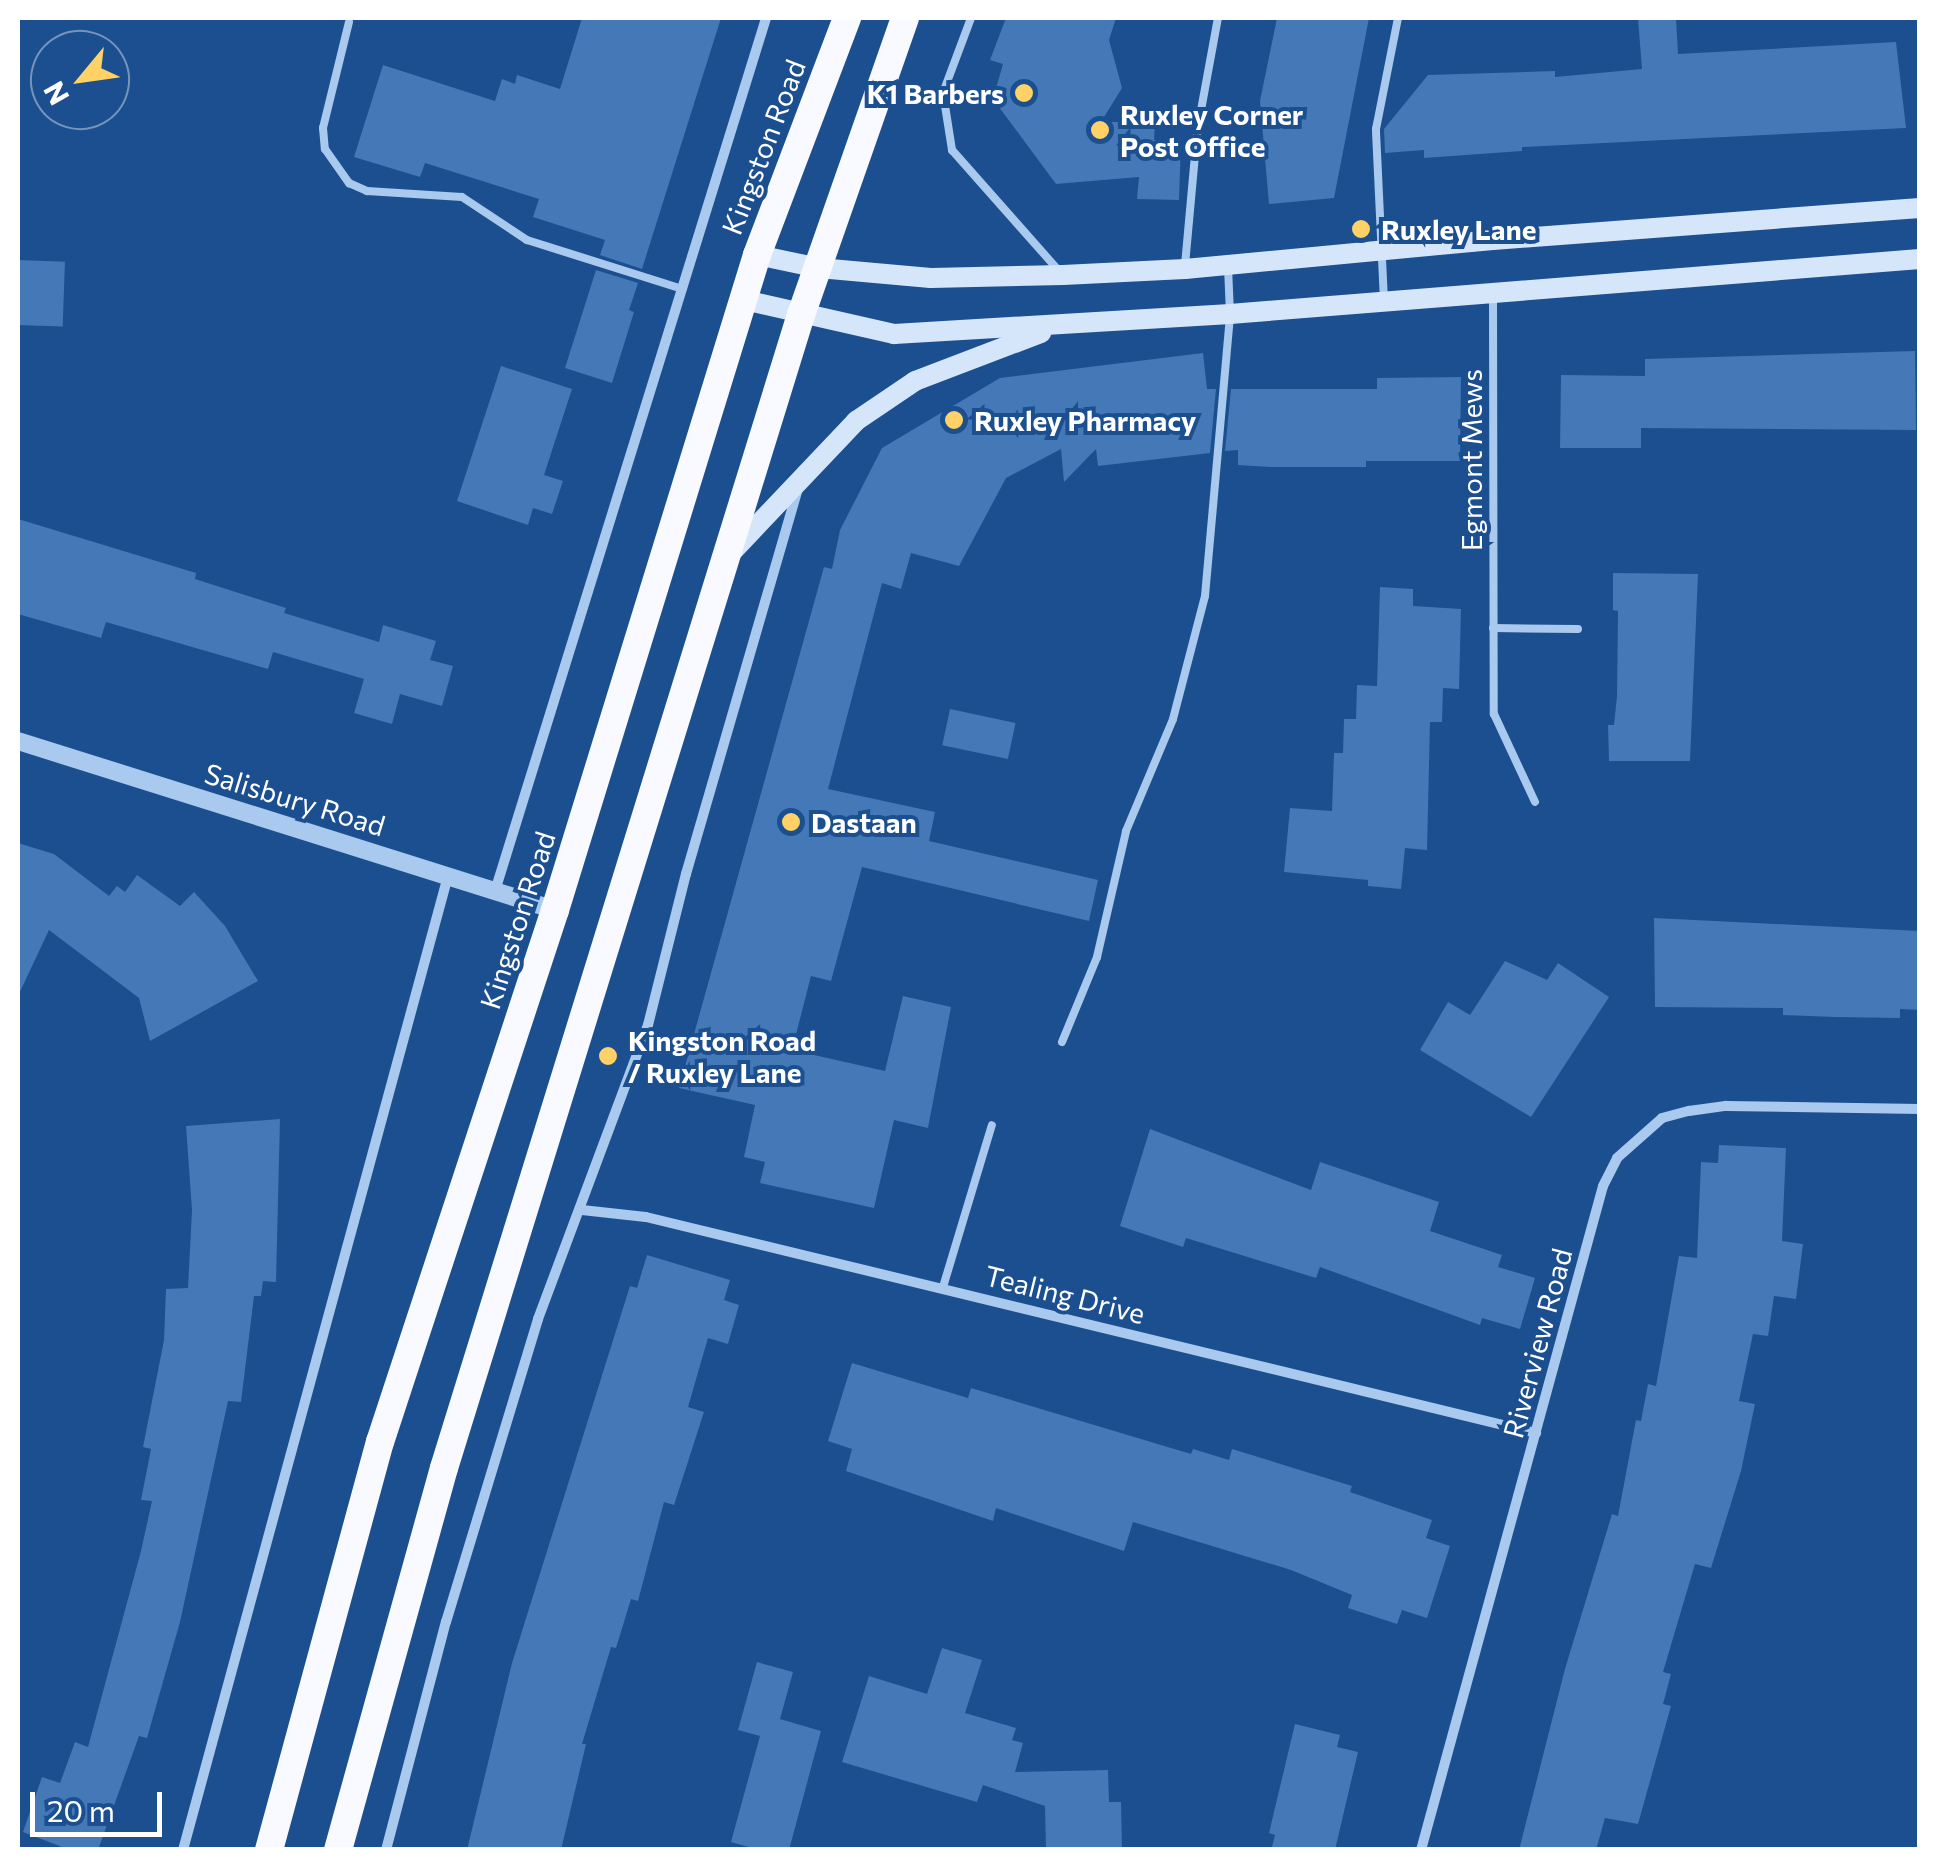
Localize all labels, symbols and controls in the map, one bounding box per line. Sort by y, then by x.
north arrow [30,30,130,130]
street label: Kingston Road [714,55,812,239]
text: N [36,76,75,111]
place label: K1 Barbers [867,76,1004,110]
marker: K1 Barbers [1013,82,1035,104]
place label: Ruxley Corner Post Office [1120,97,1303,163]
marker: Ruxley Corner Post Office [1089,119,1111,141]
place label: Ruxley Lane [1381,212,1536,246]
marker: Ruxley Lane [1350,218,1372,240]
street label: Egmont Mews [1454,369,1488,551]
place label: Ruxley Pharmacy [974,403,1196,437]
marker: Ruxley Pharmacy [943,409,965,431]
street label: Salisbury Road [201,756,389,842]
place label: Dastaan [811,805,917,839]
marker: Dastaan [780,811,802,833]
street label: Kingston Road [472,827,562,1013]
place label: Kingston Road / Ruxley Lane [628,1023,816,1089]
marker: Kingston Road / Ruxley Lane [597,1045,619,1067]
street label: Riverview Road [1496,1245,1578,1441]
street label: Tealing Drive [982,1258,1148,1330]
scale bar [35,1772,168,1834]
text: 20 m [47,1791,115,1828]

